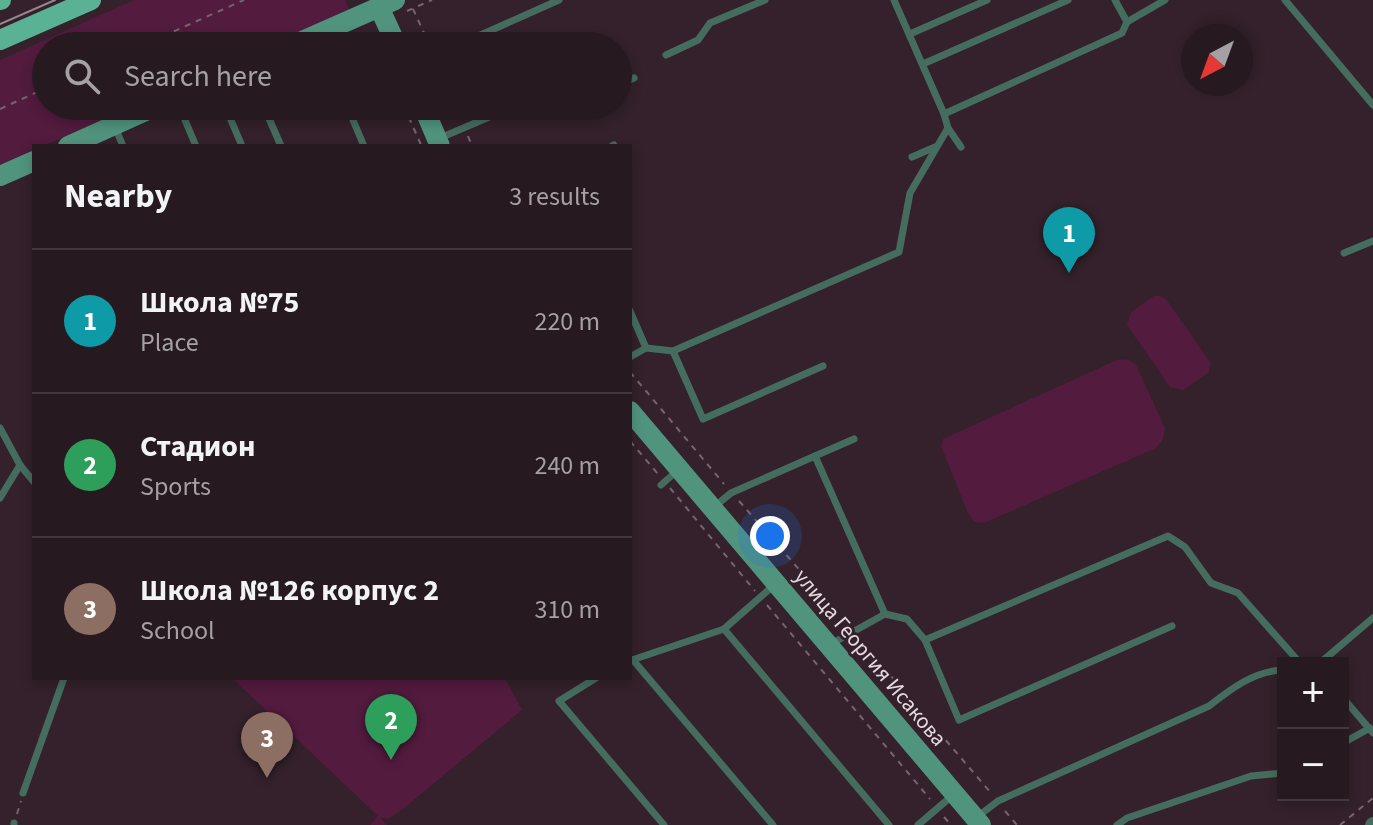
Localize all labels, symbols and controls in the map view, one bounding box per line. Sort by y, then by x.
north arrow [1181,24,1253,96]
search box [32,32,632,120]
icon: search [60,54,104,98]
text: Search here [124,55,272,98]
text: Nearby [64,172,172,221]
text: 3 results [509,178,600,215]
pin: 1 [1043,207,1095,273]
text: Школа №75 [140,281,299,324]
text: 1 [83,303,97,340]
text: 220 m [534,303,600,340]
text: Place [140,324,199,361]
text: Стадион [140,425,255,468]
text: 2 [83,447,97,484]
text: 240 m [534,447,600,484]
text: Sports [140,468,211,505]
your location [750,516,790,556]
street label: улица Георгия Исакова [786,562,954,753]
text: Школа №126 корпус 2 [140,569,439,612]
text: 3 [83,591,97,628]
text: 310 m [534,591,600,628]
text: School [140,612,215,649]
map controls [1277,657,1349,801]
button: + [1277,657,1349,729]
pin: 2 [365,694,417,760]
pin: 3 [241,712,293,778]
button: − [1277,729,1349,801]

